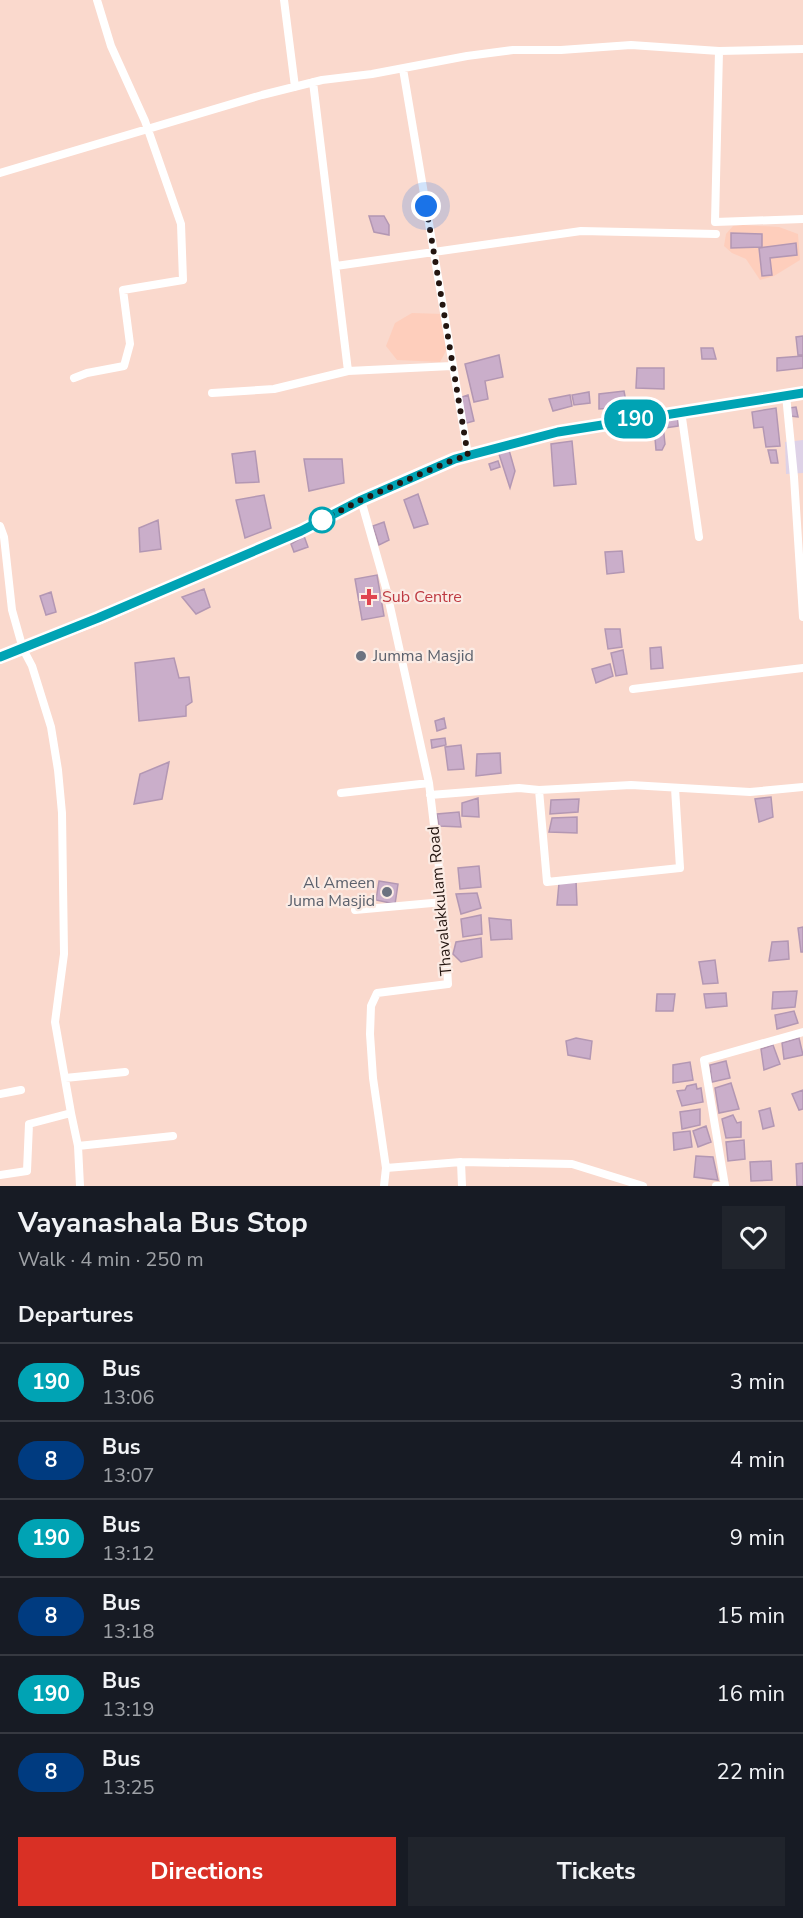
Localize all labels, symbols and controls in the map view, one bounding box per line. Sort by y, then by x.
your location [411,191,441,221]
line badge: 190 [600,400,670,438]
text: 190 [616,405,654,433]
unlabelled marker [309,507,335,533]
place label: Sub Centre [382,586,462,608]
marker: Sub Centre [360,588,378,606]
place label: Jumma Masjid [372,645,474,667]
marker: Jumma Masjid [354,649,368,663]
street label: Thavalakkulam Road [422,825,458,977]
place label: Al Ameen Juma Masjid [287,872,375,912]
marker: Al Ameen Juma Masjid [380,885,394,899]
text: Vayanashala Bus Stop [18,1204,308,1242]
button: heart [722,1206,785,1269]
text: Walk · 4 min · 250 m [18,1246,204,1273]
text: Departures [18,1300,133,1330]
text: Bus [102,1354,141,1384]
text: 3 min [730,1367,785,1397]
text: 190 [32,1368,70,1396]
text: 13:06 [102,1384,155,1411]
text: Bus [102,1432,141,1462]
text: 4 min [730,1445,785,1475]
text: 8 [45,1446,57,1474]
text: 13:07 [102,1462,155,1489]
text: Bus [102,1510,141,1540]
text: 9 min [730,1523,785,1553]
text: 190 [32,1524,70,1552]
text: 13:12 [102,1540,155,1567]
text: Bus [102,1588,141,1618]
text: 15 min [717,1601,785,1631]
text: 8 [45,1602,57,1630]
text: 13:18 [102,1618,155,1645]
text: Bus [102,1666,141,1696]
text: 16 min [717,1679,785,1709]
text: 190 [32,1680,70,1708]
text: 13:19 [102,1696,155,1723]
text: Bus [102,1744,141,1774]
text: 22 min [717,1757,785,1787]
text: 8 [45,1758,57,1786]
text: 13:25 [102,1774,155,1801]
button: Directions [18,1837,396,1906]
button: Tickets [408,1837,785,1906]

